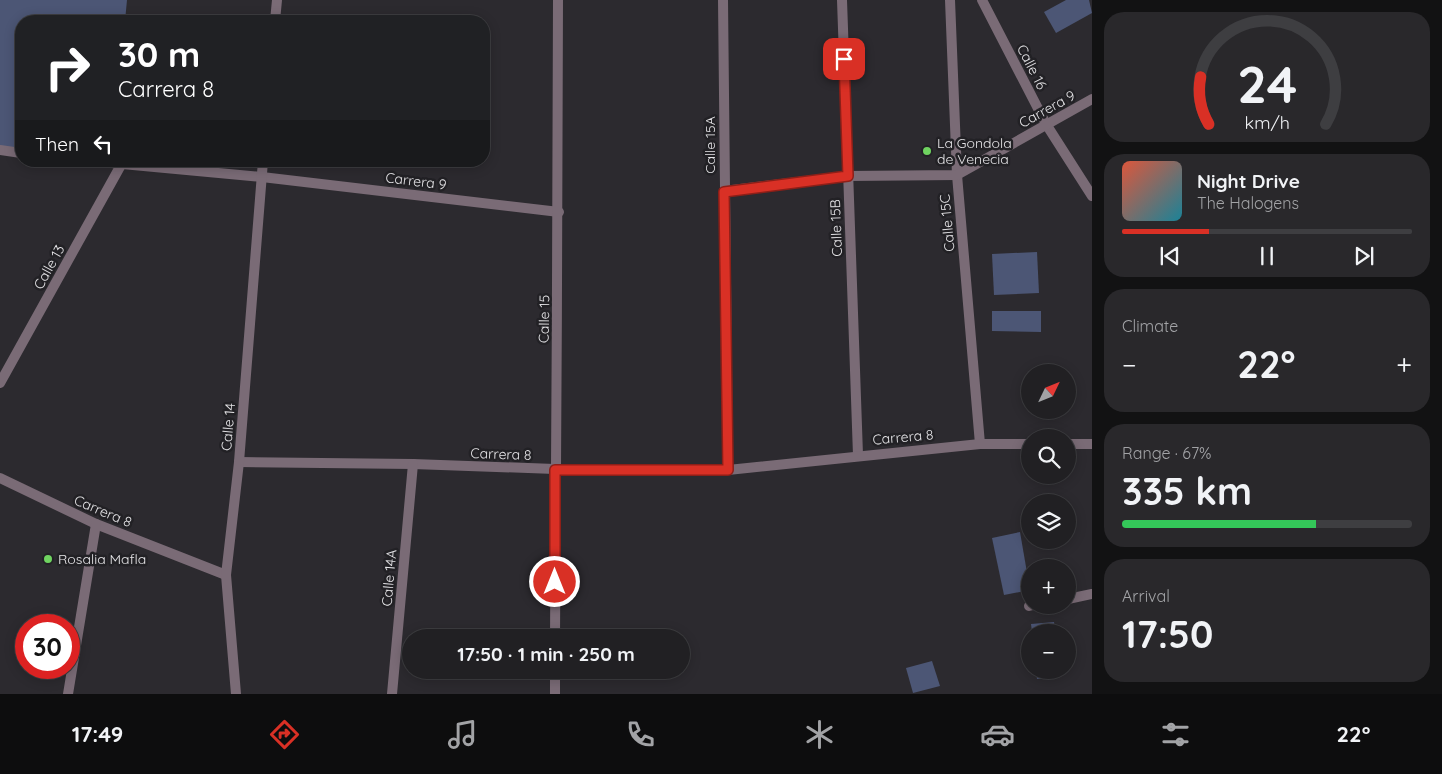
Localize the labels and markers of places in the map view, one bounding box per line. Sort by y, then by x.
pin [823,38,865,80]
place label: La Gondola de Venecia [937,134,1012,168]
marker: La Gondola de Venecia [921,145,933,157]
place label: Rosalia Mafla [58,550,146,568]
marker: Rosalia Mafla [42,553,54,565]

